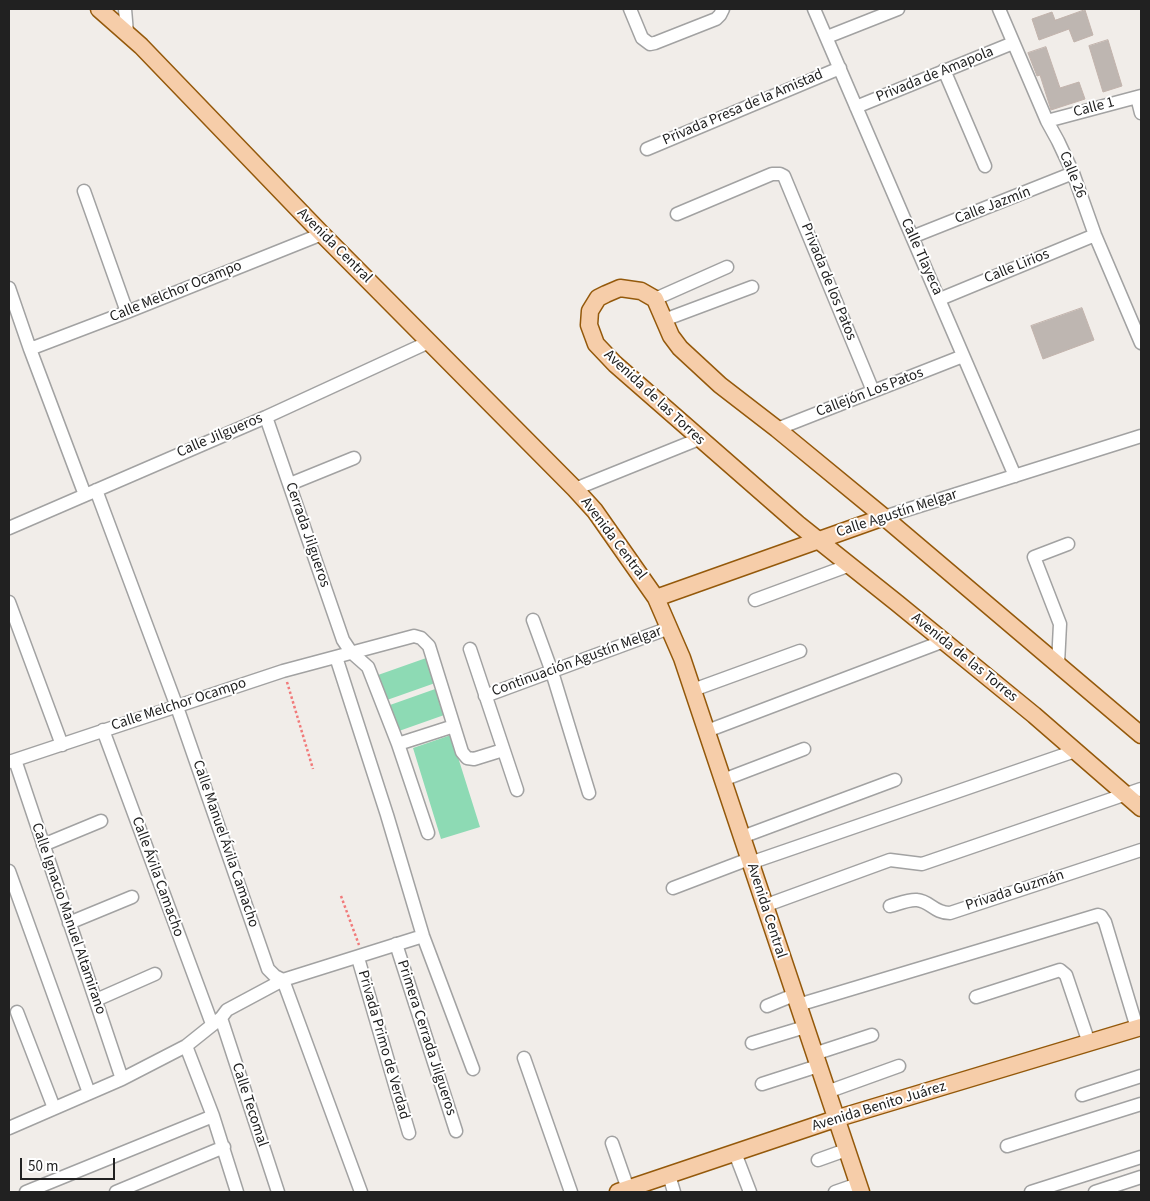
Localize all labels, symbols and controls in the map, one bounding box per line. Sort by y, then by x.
street label: Privada de Amapola [874,43,996,107]
street label: Privada Presa de la Amistad [660,66,826,150]
street label: Calle 1 [1072,94,1116,122]
street label: Calle 26 [1054,149,1090,201]
street label: Calle Jazmín [953,183,1033,229]
street label: Avenida Central [293,205,375,287]
street label: Calle Tlayeca [896,216,946,298]
street label: Privada de los Patos [796,221,860,343]
street label: Calle Lirios [982,246,1052,288]
street label: Calle Melchor Ocampo [107,257,245,327]
street label: Avenida de las Torres [600,346,708,450]
street label: Callejón Los Patos [814,364,926,422]
street label: Calle Jilgueros [174,410,266,462]
street label: Cerrada Jilgueros [281,480,333,590]
street label: Calle Agustín Melgar [834,486,960,542]
street label: Avenida Central [576,494,650,584]
street label: Avenida de las Torres [907,610,1021,706]
street label: Continuación Agustín Melgar [490,623,664,701]
street label: Calle Melchor Ocampo [109,675,249,735]
street label: Calle Manuel Ávila Camacho [188,758,262,930]
street label: Calle Ávila Camacho [127,814,187,940]
street label: Calle Ignacio Manuel Altamirano [27,821,109,1017]
street label: Avenida Central [742,861,790,961]
street label: Privada Guzmán [963,867,1067,915]
street label: Primera Cerrada Jilgueros [392,958,460,1118]
street label: Privada Primo de Verdad [353,968,413,1122]
street label: Calle Tecomal [227,1061,271,1149]
street label: Avenida Benito Juárez [810,1078,948,1136]
scale bar [22,1148,118,1180]
text: 50 m [28,1156,58,1177]

